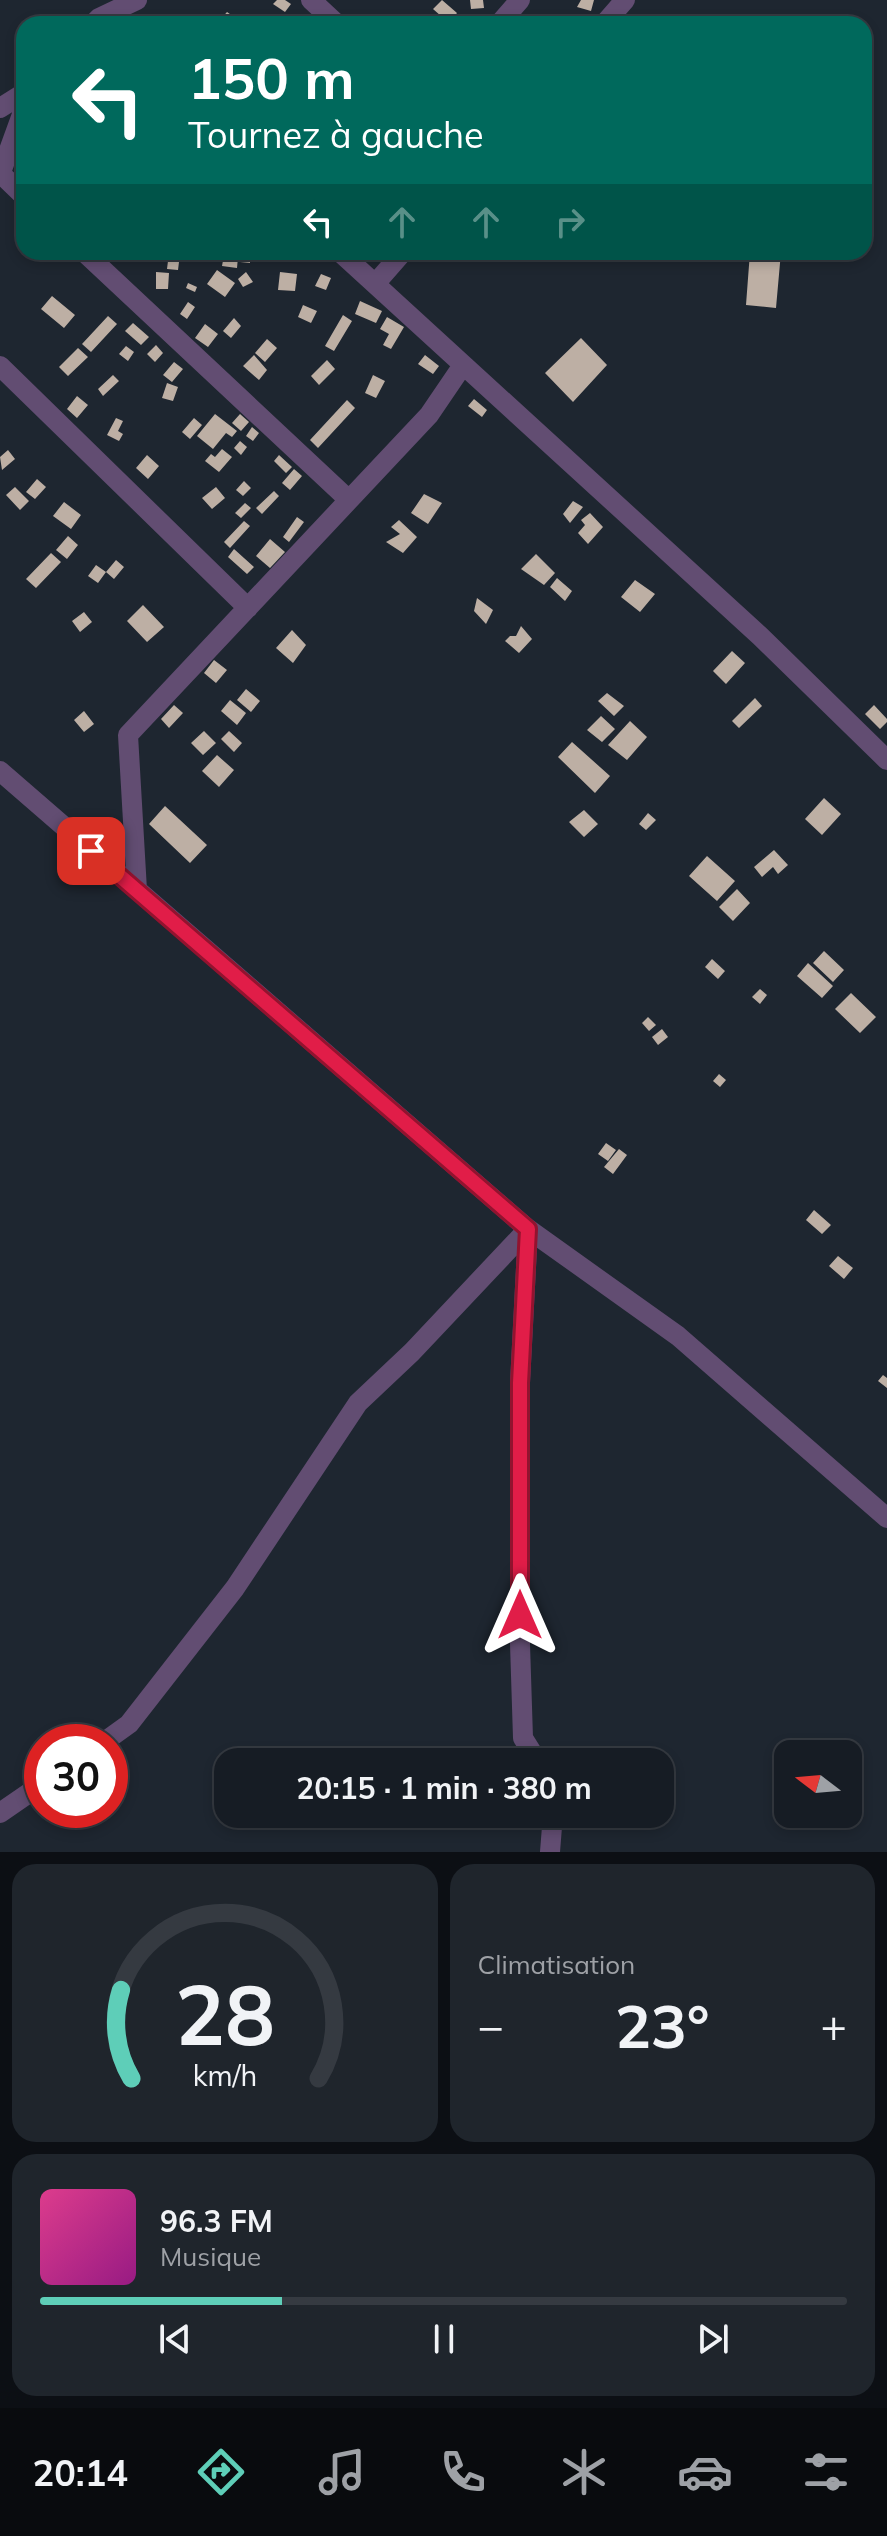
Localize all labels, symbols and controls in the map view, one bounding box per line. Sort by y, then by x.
text: 150 m [188,43,355,113]
icon: left [56,48,160,152]
text: Tournez à gauche [188,112,484,157]
icon: left [296,200,340,244]
icon: ahead [380,200,424,244]
icon: ahead [464,200,508,244]
icon: right [548,200,592,244]
pin [57,817,125,885]
icon: arrive [69,829,113,873]
position arrow [478,1573,562,1657]
speed limit sign: 30 [24,1724,128,1828]
north arrow [774,1740,862,1828]
map controls [774,1740,862,1828]
text: 20:15 · 1 min · 380 m [296,1769,592,1807]
text: Climatisation [478,1948,635,1981]
text: 28 [175,1961,275,2066]
text: 23° [615,1988,710,2063]
text: − [478,1998,504,2053]
text: + [821,1998,847,2053]
text: km/h [192,2057,257,2093]
text: 96.3 FM [160,2202,273,2240]
text: Musique [160,2240,261,2273]
icon: previous [153,2317,197,2361]
icon: pause [422,2317,466,2361]
icon: next [691,2317,735,2361]
icon: directions [193,2444,249,2500]
icon: music [314,2444,370,2500]
icon: phone [435,2444,491,2500]
icon: climate [556,2444,612,2500]
icon: car [677,2444,733,2500]
icon: filters [798,2444,854,2500]
text: 20:14 [33,2450,128,2495]

